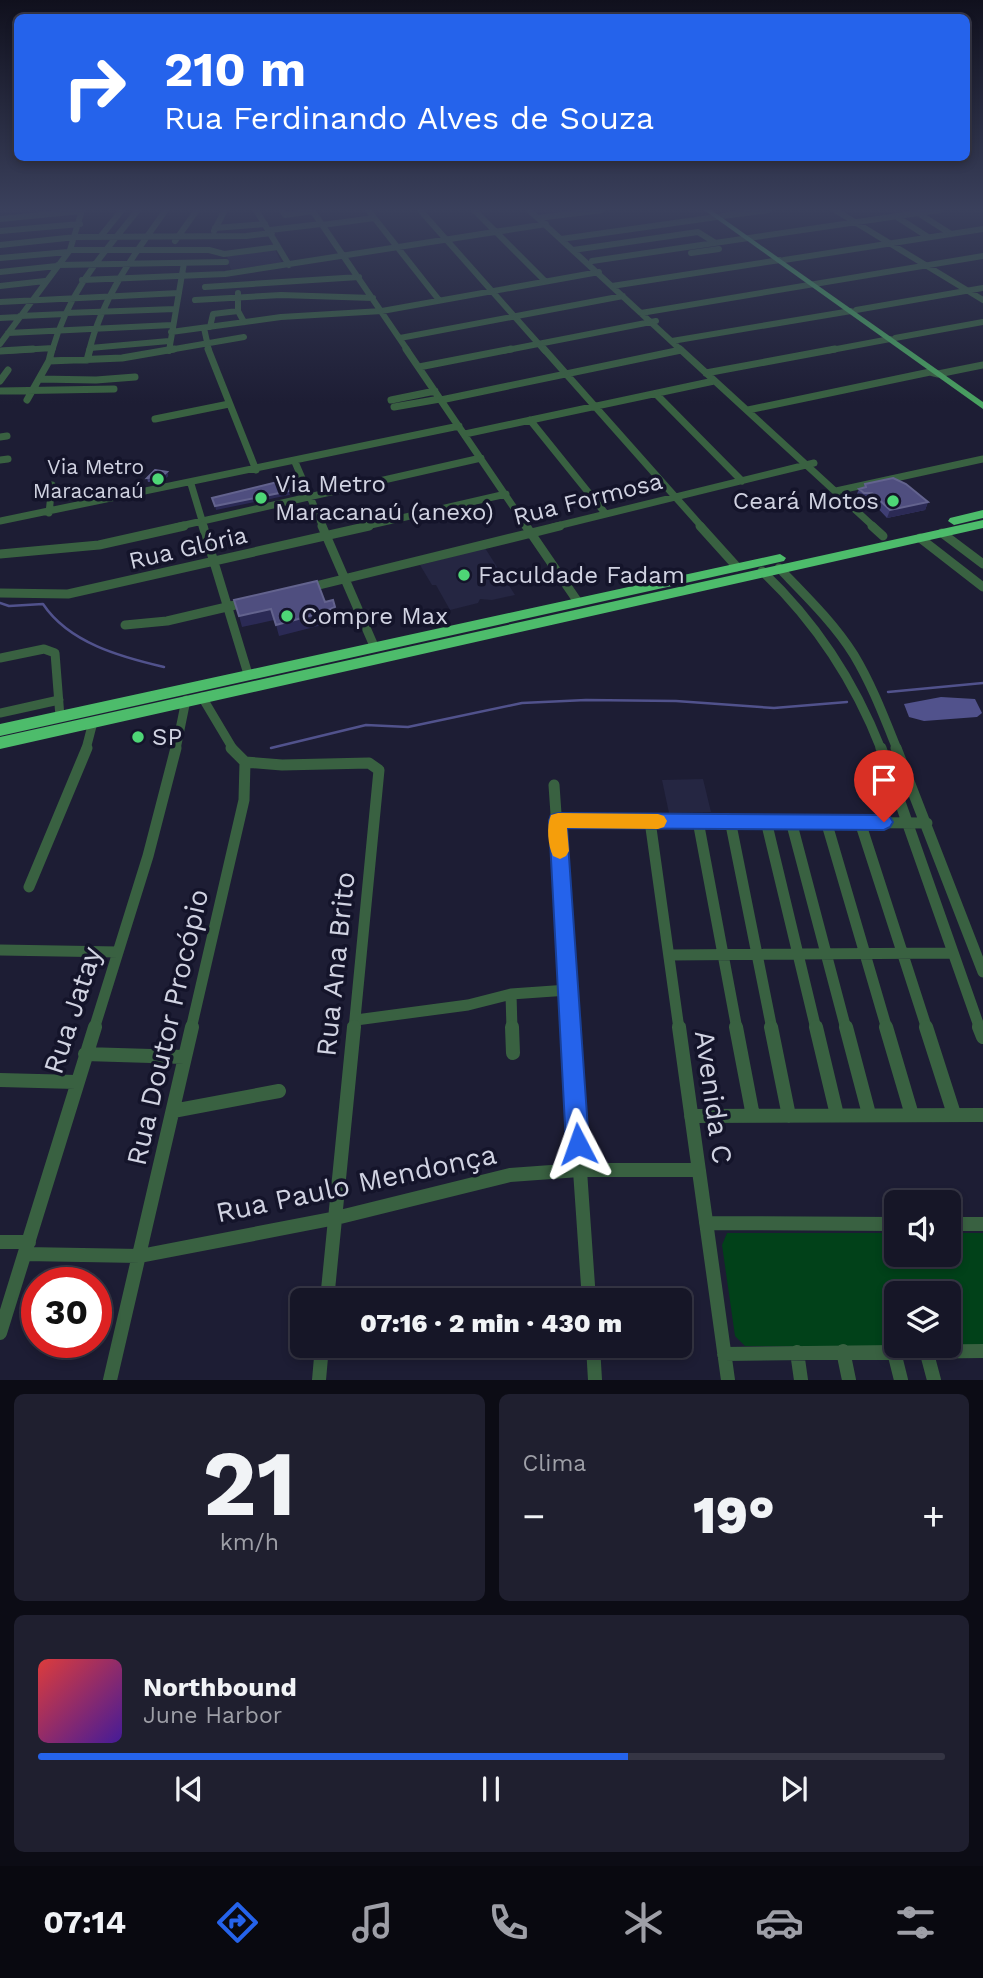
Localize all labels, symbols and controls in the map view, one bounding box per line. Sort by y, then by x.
text: 210 m [164,40,306,98]
icon: right [49,42,140,133]
text: Rua Ferdinando Alves de Souza [164,99,654,137]
place label: Via Metro Maracanaú [33,454,144,503]
street label: Rua Formosa [511,467,665,531]
place label: Via Metro Maracanaú (anexo) [275,470,494,526]
marker: Via Metro Maracanaú [150,471,166,487]
place label: Ceará Motos [733,487,879,515]
marker: Via Metro Maracanaú (anexo) [253,490,269,506]
marker: Ceará Motos [885,493,901,509]
street label: Rua Glória [126,521,250,575]
place label: Faculdade Fadam [478,561,685,589]
marker: Faculdade Fadam [456,567,472,583]
place label: Compre Max [301,602,448,630]
marker: Compre Max [279,608,295,624]
place label: SP [152,723,182,751]
marker: SP [130,729,146,745]
pin [854,750,914,822]
icon: arrive [865,761,903,799]
street label: Rua Ana Brito [309,870,362,1058]
street label: Rua Doutor Procópio [120,886,215,1169]
street label: Rua Jatay [36,942,109,1078]
street label: Avenida C [688,1028,739,1166]
position arrow [541,1107,615,1181]
street label: Rua Paulo Mendonça [213,1138,499,1229]
map controls [884,1190,961,1358]
button: sound [884,1190,961,1267]
speed limit sign: 30 [21,1267,112,1358]
button: layers [884,1281,961,1358]
text: 07:16 · 2 min · 430 m [360,1308,622,1338]
text: 21 [203,1430,296,1537]
text: Clima [523,1450,586,1477]
text: 19° [693,1485,775,1546]
text: − [523,1494,545,1538]
text: + [922,1494,945,1538]
text: km/h [220,1529,279,1556]
text: Northbound [143,1672,297,1702]
text: June Harbor [143,1702,282,1729]
icon: previous [170,1770,208,1808]
icon: pause [472,1770,510,1808]
icon: next [775,1770,813,1808]
icon: directions [213,1898,262,1947]
icon: music [348,1898,397,1947]
icon: phone [484,1898,533,1947]
icon: climate [619,1898,668,1947]
icon: car [755,1898,804,1947]
icon: filters [891,1898,940,1947]
text: 07:14 [43,1903,126,1941]

